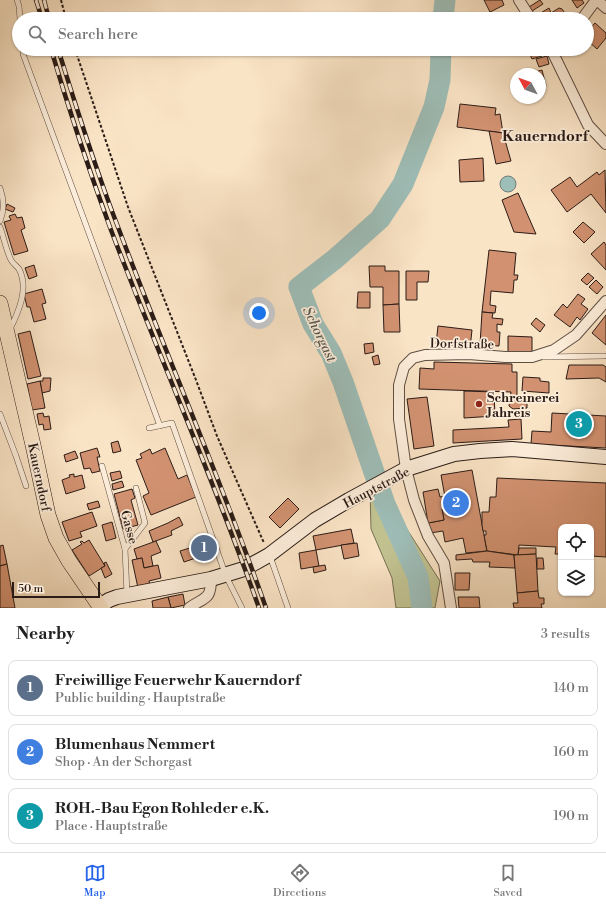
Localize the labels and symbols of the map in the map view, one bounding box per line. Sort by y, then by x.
north arrow [510,68,546,104]
district label: Kauerndorf [502,127,590,146]
your location [249,303,269,323]
water label: Schorgast [298,304,340,366]
street label: Dorfstraße [430,335,495,353]
place label: Schreinerei Jahreis [485,390,559,421]
marker: Schreinerei Jahreis [474,399,484,409]
pin: 3 [566,409,592,439]
street label: Kauerndorf [24,442,54,514]
street label: Hauptstraße [341,464,413,512]
pin: 2 [443,488,469,518]
street label: Gasse [117,509,141,546]
pin: 1 [191,533,217,563]
scale bar [12,580,100,599]

